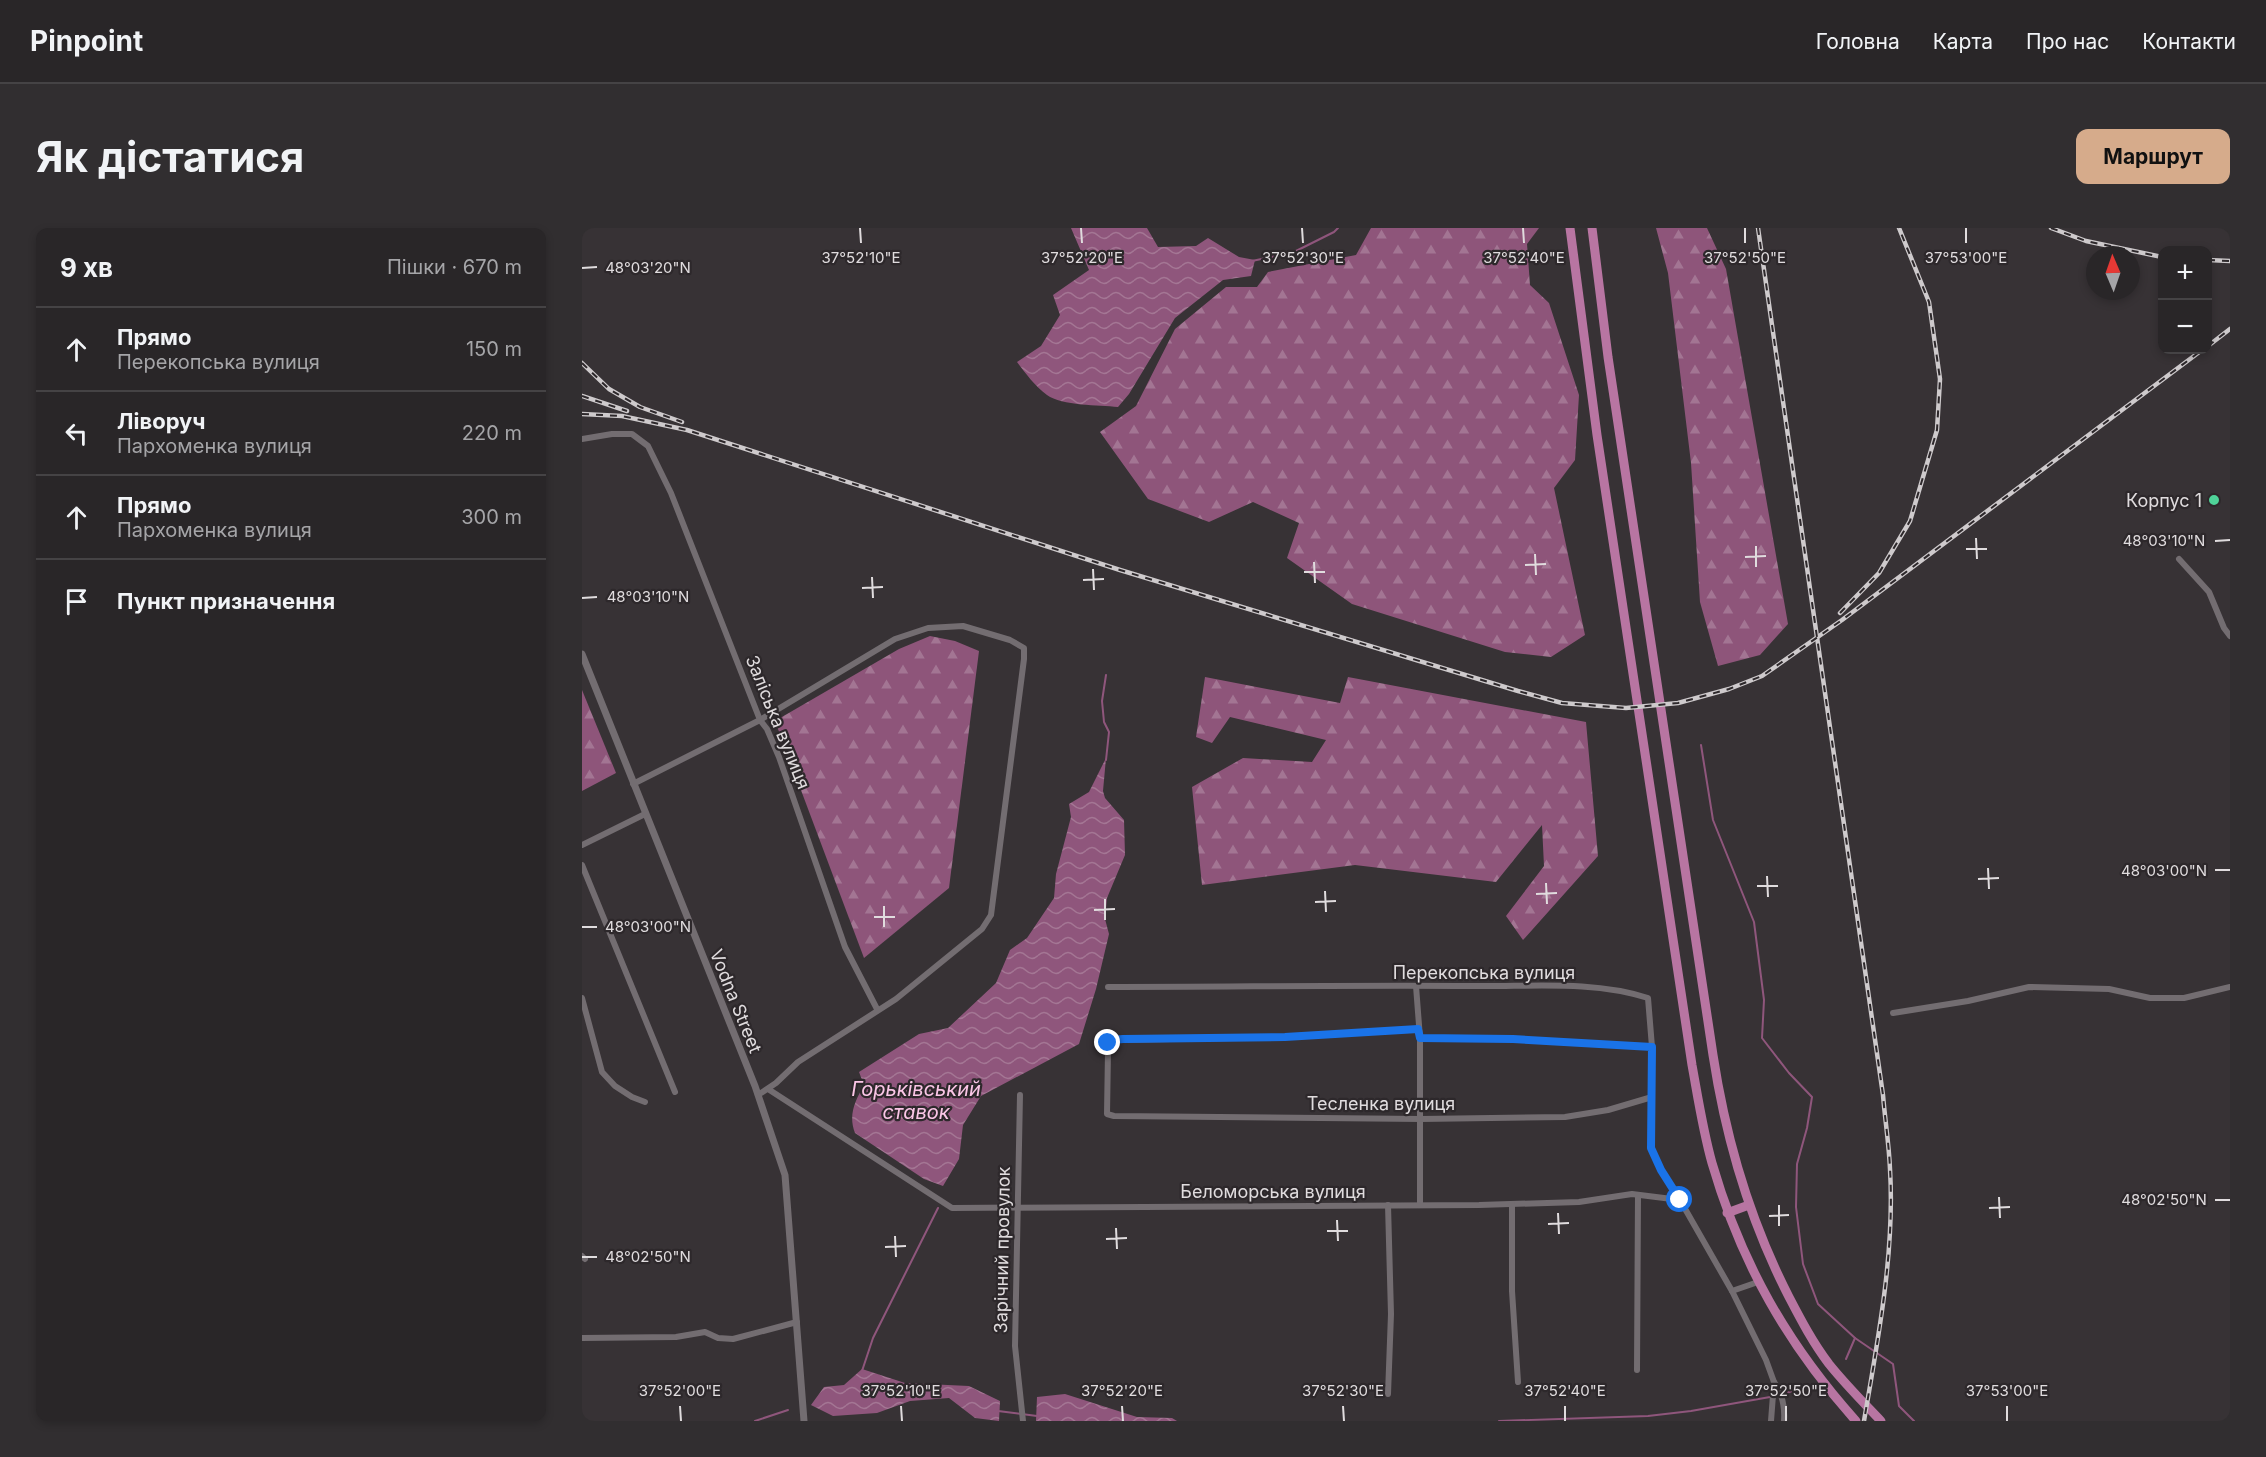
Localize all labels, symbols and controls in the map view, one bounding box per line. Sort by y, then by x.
text: Pinpoint [30,24,143,58]
text: Головна [1816,29,1900,54]
text: Карта [1933,29,1993,54]
text: Про нас [2026,29,2109,54]
text: Контакти [2142,29,2236,54]
button: Маршрут [2076,129,2230,184]
text: Як дістатися [36,131,304,182]
north arrow [2086,246,2140,300]
map controls [2158,246,2212,354]
button: + [2158,246,2212,300]
text: 37°52'10"E [822,248,900,267]
text: 37°52'20"E [1041,248,1123,267]
text: 37°52'30"E [1262,248,1344,267]
text: 37°52'40"E [1483,248,1565,267]
text: 37°52'50"E [1704,248,1786,267]
text: 37°53'00"E [1925,248,2007,267]
text: 9 хв [60,252,113,283]
text: Пішки · 670 m [387,255,522,279]
text: 48°03'20"N [605,258,691,277]
button: − [2158,300,2212,354]
text: Прямо [117,324,191,350]
icon: ahead [60,333,93,366]
text: 150 m [466,337,522,361]
text: Перекопська вулиця [117,350,320,374]
text: Ліворуч [117,408,205,434]
icon: left [60,417,93,450]
text: 220 m [462,421,522,445]
text: Пархоменка вулиця [117,434,312,458]
place label: Корпус 1 [2126,490,2202,511]
text: Прямо [117,492,191,518]
marker: Корпус 1 [2207,493,2221,507]
icon: ahead [60,501,93,534]
text: 300 m [461,505,522,529]
text: Пархоменка вулиця [117,518,312,542]
text: 48°03'10"N [2123,531,2205,550]
icon: arrive [60,585,93,618]
text: 48°03'10"N [607,587,689,606]
text: Пункт призначення [117,588,335,614]
street label: Заліська вулиця [742,652,814,792]
text: 48°03'00"N [2121,861,2207,880]
text: 48°03'00"N [605,917,691,936]
street label: Vodna Street [706,946,766,1056]
street label: Перекопська вулиця [1393,962,1575,983]
route end [1094,1029,1120,1055]
water label: Горьківський ставок [851,1077,981,1124]
street label: Тесленка вулиця [1307,1093,1455,1114]
street label: Зарічний провулок [990,1166,1014,1334]
street label: Беломорська вулиця [1180,1181,1366,1202]
route start [1666,1186,1692,1212]
text: 48°02'50"N [2121,1190,2207,1209]
text: 48°02'50"N [605,1247,691,1266]
text: 37°52'00"E [639,1381,721,1400]
text: 37°52'10"E [862,1381,940,1400]
text: 37°52'20"E [1081,1381,1163,1400]
text: 37°52'30"E [1302,1381,1384,1400]
text: 37°52'40"E [1524,1381,1606,1400]
text: 37°52'50"E [1745,1381,1827,1400]
text: 37°53'00"E [1966,1381,2048,1400]

